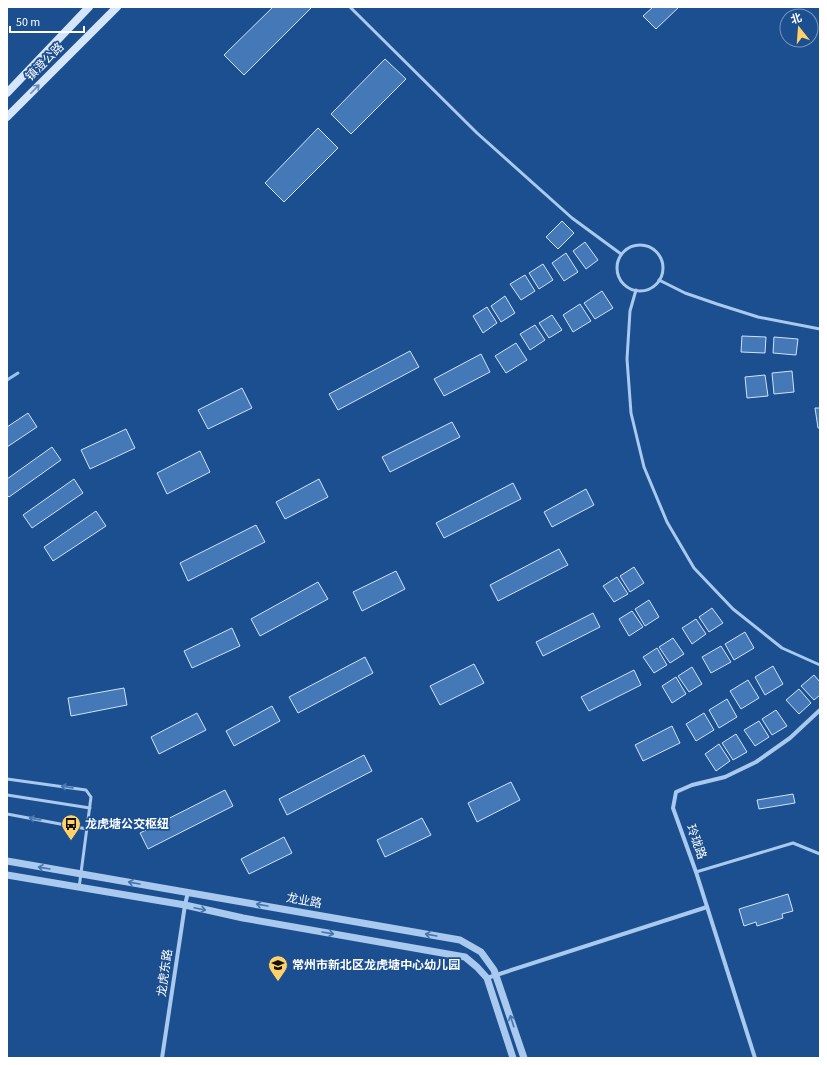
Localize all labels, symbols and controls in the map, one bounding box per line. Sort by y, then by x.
scale bar [10,8,84,34]
north arrow [779,8,819,48]
text: 北 [789,10,804,28]
text: 50 m [16,14,40,31]
street label: 镇澄公路 [22,39,68,85]
one-way arrow [30,84,39,94]
one-way arrow [61,783,74,791]
bus stop icon: 龙虎塘公交枢纽 [60,813,82,841]
one-way arrow [29,815,42,823]
place label: 龙虎塘公交枢纽 [85,816,169,833]
street label: 玲珑路 [682,822,710,862]
one-way arrow [38,863,51,871]
one-way arrow [128,879,141,887]
street label: 龙业路 [285,890,323,912]
one-way arrow [256,901,269,909]
one-way arrow [193,905,206,913]
one-way arrow [321,929,334,937]
one-way arrow [425,930,438,938]
street label: 龙虎东路 [153,948,177,998]
school or university icon: 常州市新北区龙虎塘中心幼儿园 [267,954,289,982]
place label: 常州市新北区龙虎塘中心幼儿园 [292,957,460,974]
one-way arrow [508,1015,515,1028]

